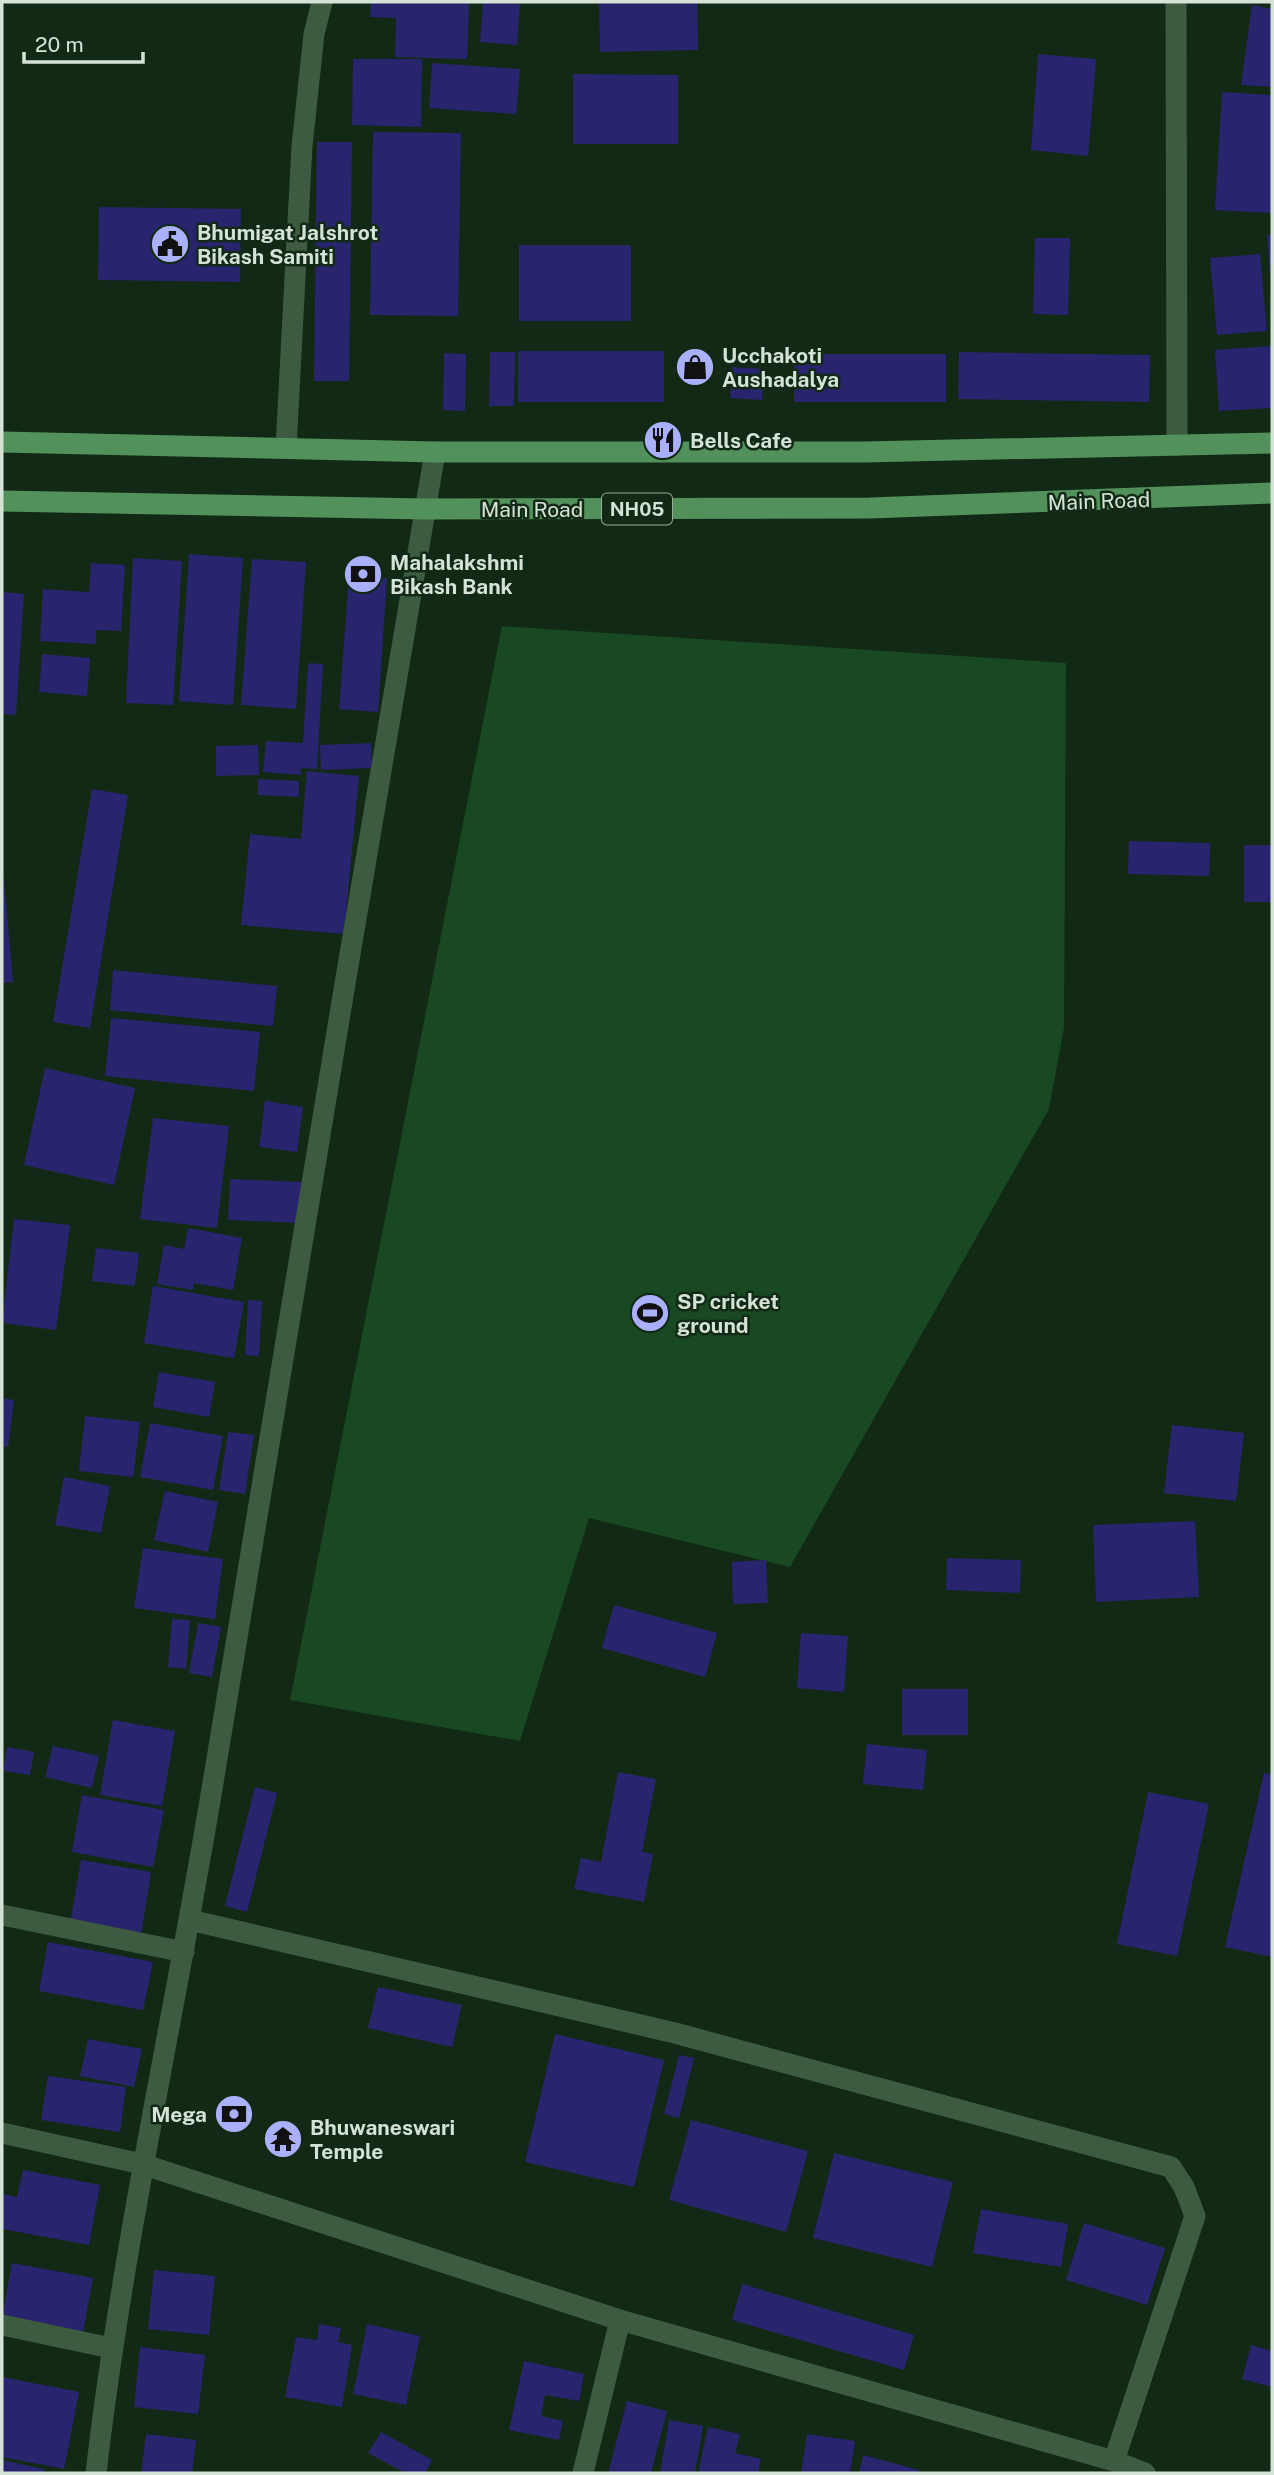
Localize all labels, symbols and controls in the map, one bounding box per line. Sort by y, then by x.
scale bar [24,21,144,65]
text: 20 m [35,32,84,57]
place label: Bhumigat Jalshrot Bikash Samiti [197,220,378,269]
public building icon: Bhumigat Jalshrot Bikash Samiti [149,223,191,265]
place label: Ucchakoti Aushadalya [722,343,839,392]
shop icon: Ucchakoti Aushadalya [674,346,716,388]
restaurant icon: Bells Cafe [642,419,684,461]
place label: Bells Cafe [690,428,792,453]
street label: Main Road [1047,487,1151,515]
road number: NH05 [602,494,672,524]
street label: Main Road [481,497,583,522]
place label: Mahalakshmi Bikash Bank [390,550,524,599]
bank icon: Mahalakshmi Bikash Bank [342,553,384,595]
place label: SP cricket ground [677,1289,779,1338]
sports icon: SP cricket ground [629,1292,671,1334]
bank icon: Mega [213,2093,255,2135]
place label: Mega [151,2102,207,2127]
place label: Bhuwaneswari Temple [310,2115,455,2164]
temple icon: Bhuwaneswari Temple [262,2118,304,2160]

